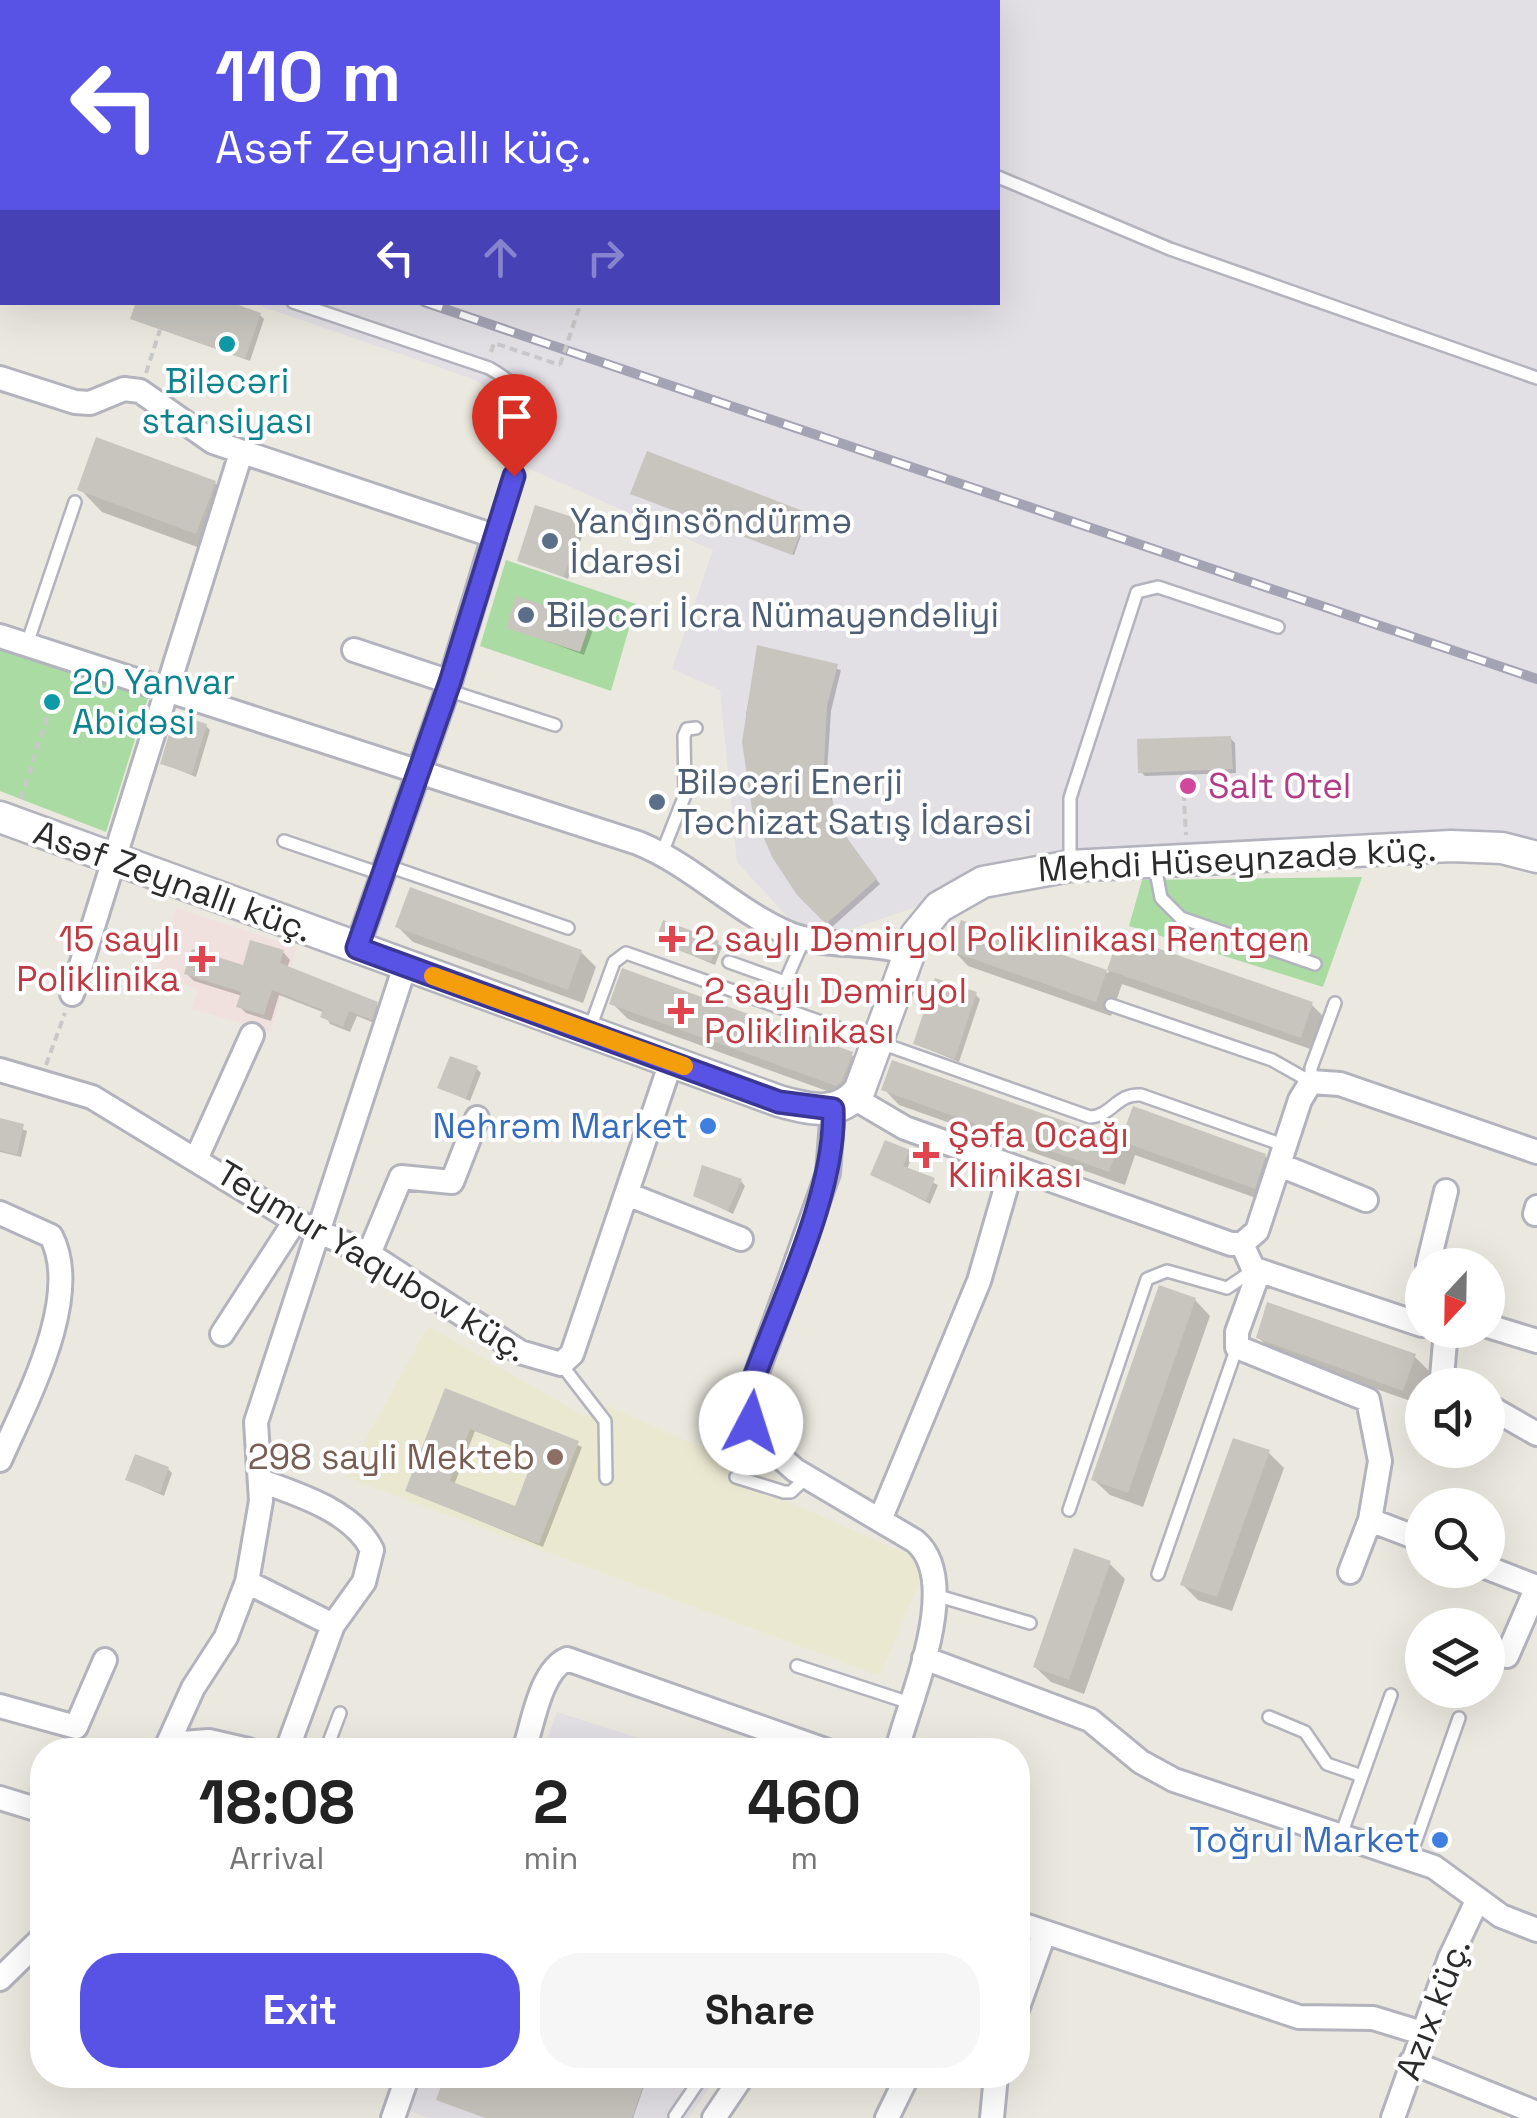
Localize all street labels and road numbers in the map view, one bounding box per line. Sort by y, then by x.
street label: Asəf Zeynallı küç. [28,810,318,952]
street label: Mehdi Hüseynzadə küç. [1037,827,1437,891]
street label: Teymur Yaqubov küç. [208,1151,536,1371]
street label: Azıx küç. [1386,1932,1480,2086]

